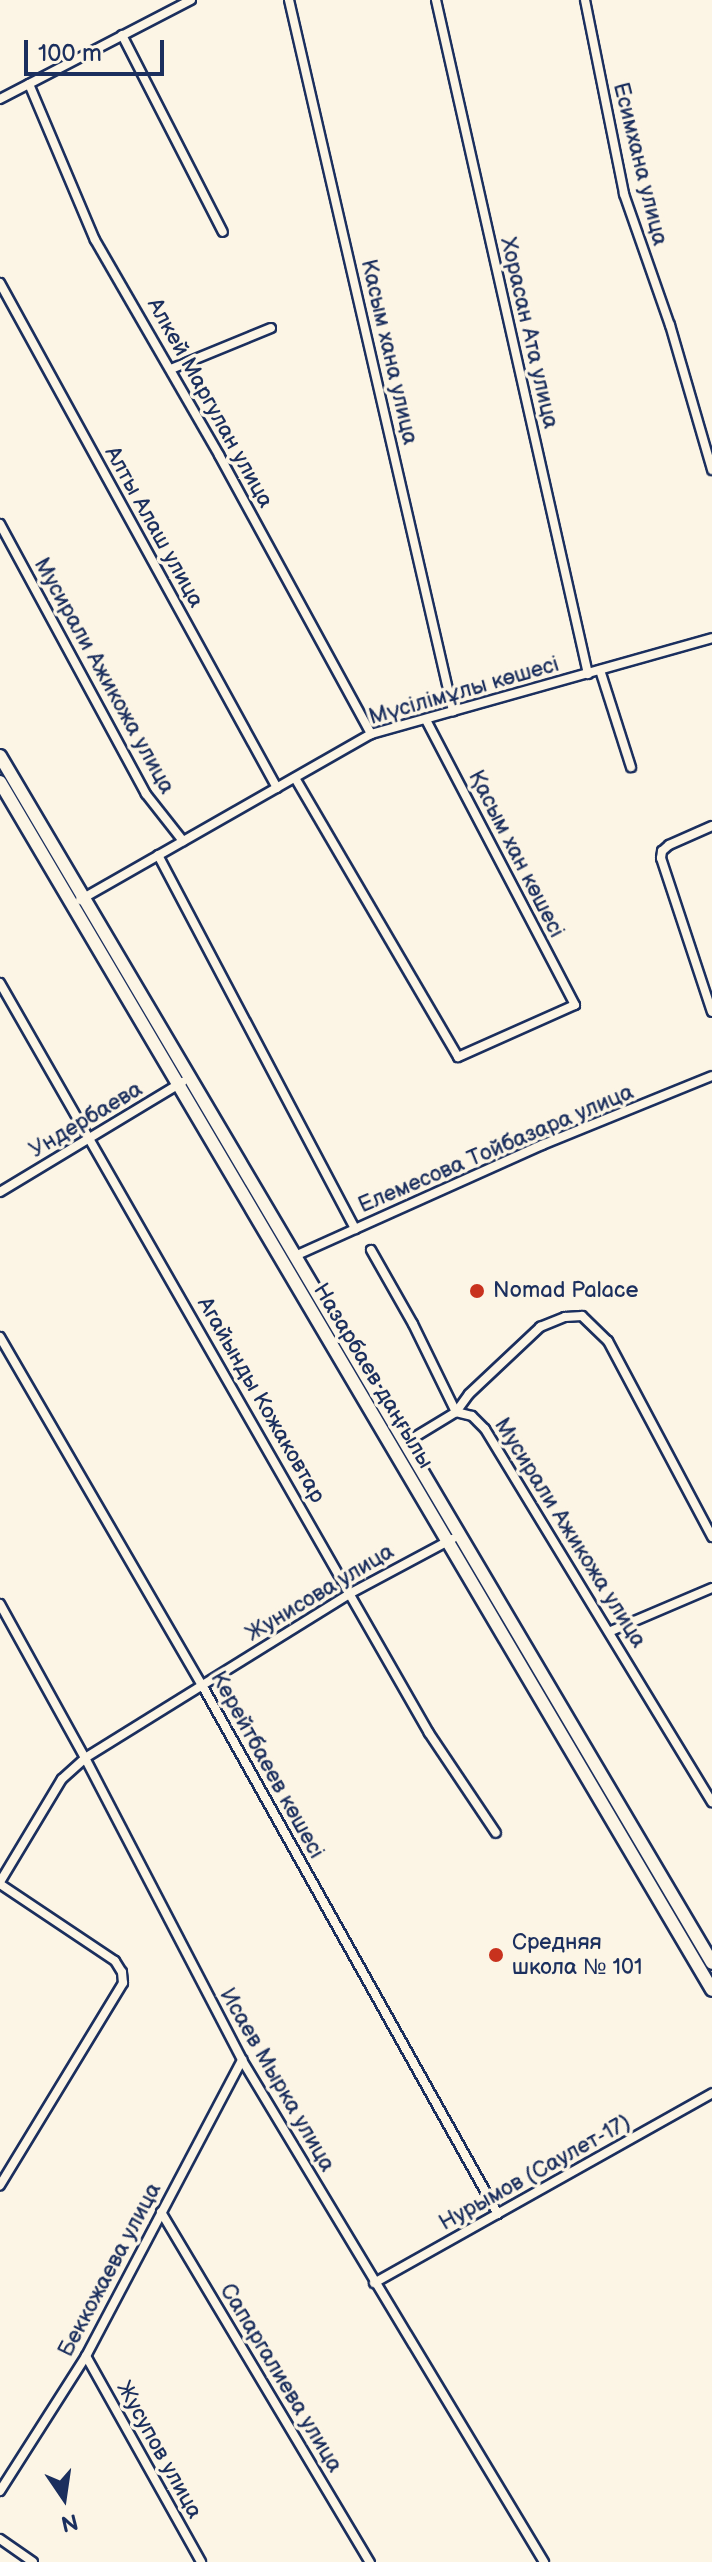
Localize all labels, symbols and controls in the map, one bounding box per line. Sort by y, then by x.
scale bar [28,24,168,74]
text: 100 m [38,39,102,68]
street label: Есимхана улица [607,80,673,248]
street label: Хорасан Ата улица [494,235,564,431]
street label: Касым хана улица [355,257,423,447]
street label: Алкей Маргулан улица [141,294,279,512]
street label: Алты Алаш улица [99,442,209,612]
street label: Мусирали Ажикожа улица [28,553,180,799]
street label: Мүсілімұлы көшесі [366,651,562,731]
street label: Қасым хан көшесі [462,766,570,942]
street label: Ундербаева [25,1076,147,1164]
street label: Елемесова Тойбазара улица [354,1079,638,1219]
place label: Nomad Palace [493,1278,639,1304]
street label: Назарбаев даңғылы [307,1279,439,1473]
marker: Nomad Palace [468,1282,486,1300]
street label: Агайынды Кожаковтар [191,1292,331,1508]
street label: Мусирали Ажикожа улица [488,1413,652,1653]
street label: Жунисова улица [241,1538,399,1648]
street label: Керейтбаеев көшесі [205,1667,329,1863]
place label: Средняя школа № 101 [512,1929,642,1980]
marker: Средняя школа № 101 [487,1946,505,1964]
street label: Исаев Мырка улица [214,1984,340,2176]
street label: Нурымов (Саулет-17) [435,2109,635,2237]
street label: Беккожаева улица [53,2179,167,2361]
street label: Сапаргалиева улица [214,2279,348,2477]
street label: Жусупов улица [110,2377,208,2523]
north arrow [24,2458,104,2538]
text: N [58,2507,81,2537]

